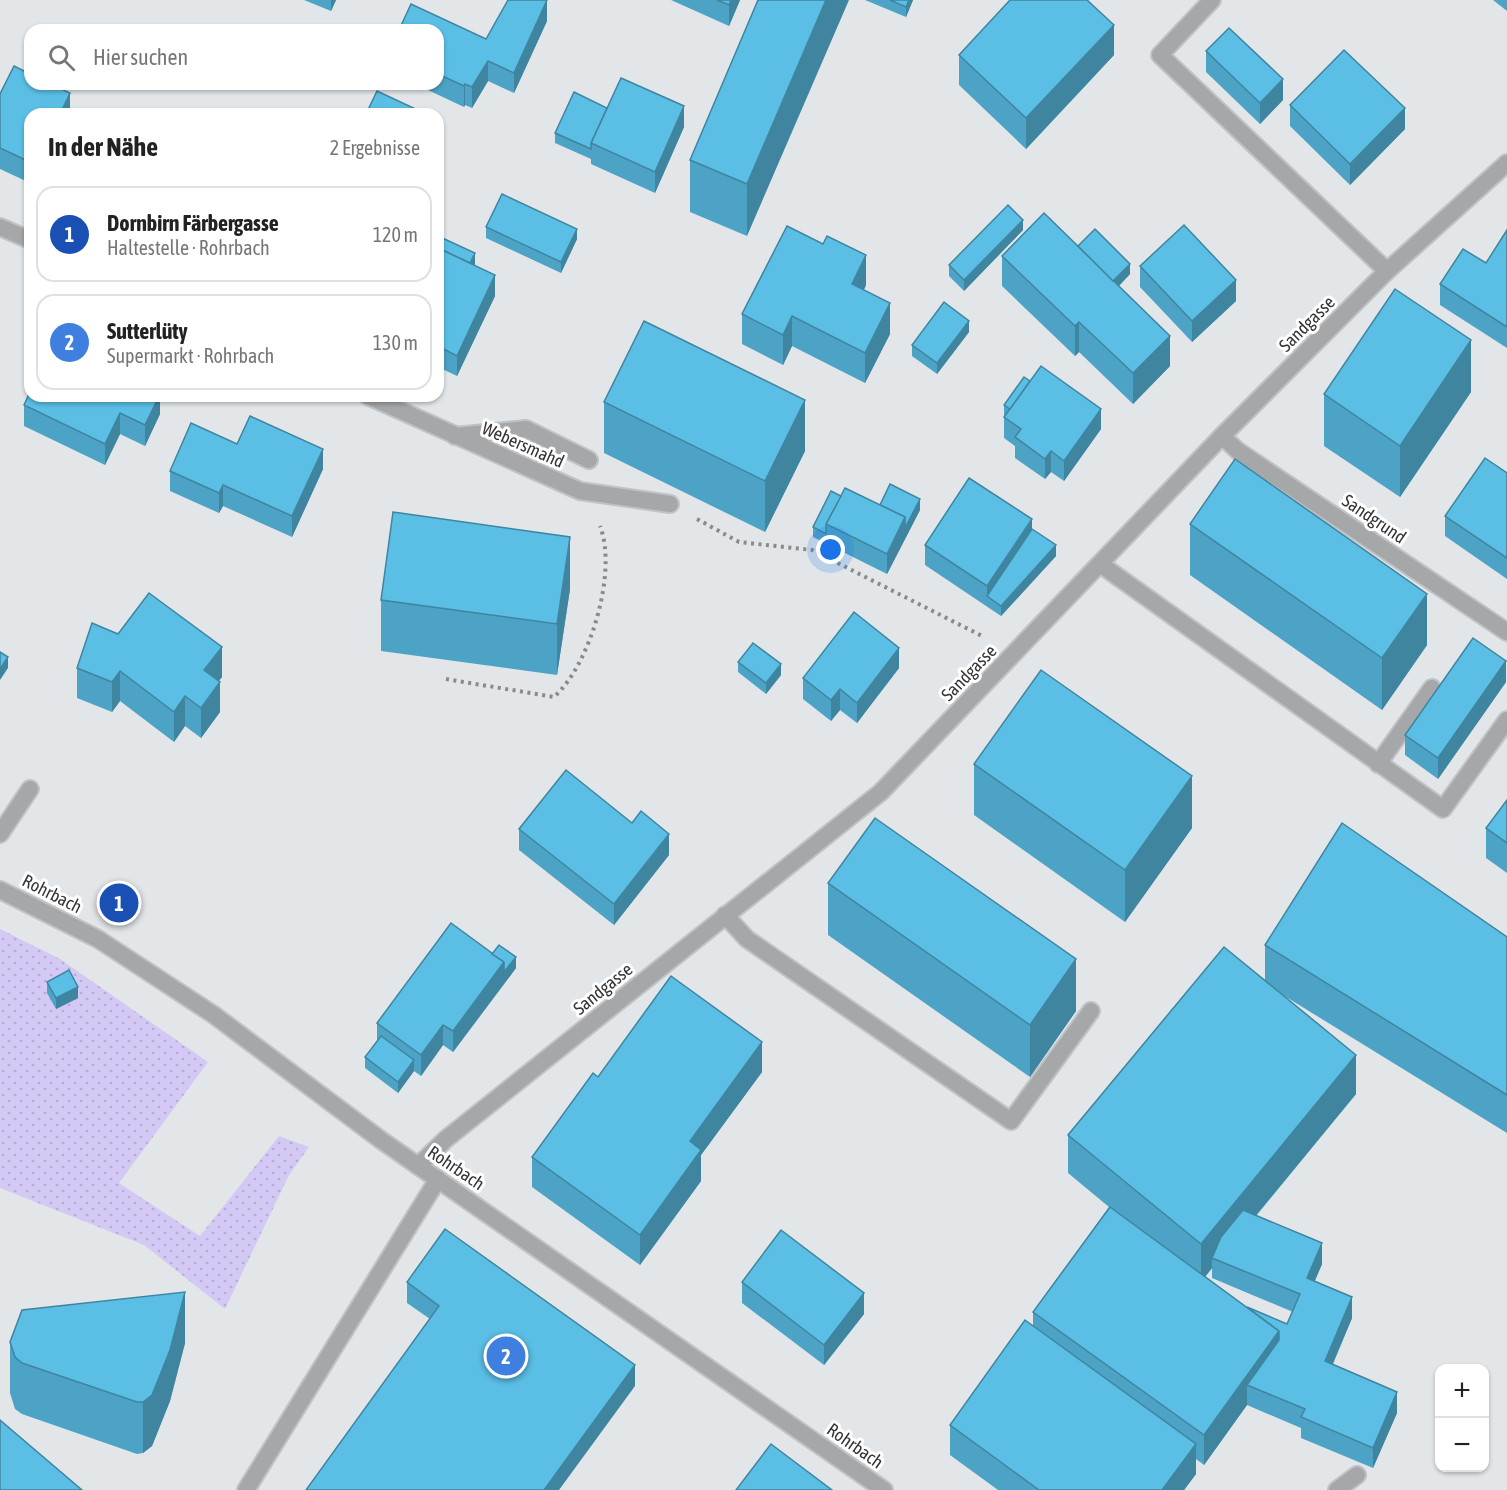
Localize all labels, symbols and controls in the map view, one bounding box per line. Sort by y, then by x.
search box [24,24,444,90]
icon: search [45,41,78,74]
text: Hier suchen [93,44,188,70]
text: In der Nähe [48,132,158,162]
text: 2 Ergebnisse [330,136,420,159]
text: Dornbirn Färbergasse [107,210,279,236]
text: 1 [65,223,74,246]
text: 120 m [373,223,418,246]
text: Haltestelle · Rohrbach [107,236,270,259]
street label: Sandgasse [1275,292,1339,356]
text: Sutterlüty [107,318,188,344]
text: 2 [65,331,74,354]
text: 130 m [373,331,418,354]
text: Supermarkt · Rohrbach [107,344,274,367]
street label: Webersmahd [479,417,568,472]
street label: Sandgrund [1338,490,1410,547]
your location [816,535,845,564]
street label: Sandgasse [937,640,1000,705]
street label: Rohrbach [19,870,85,917]
pin: 1 [100,880,138,926]
street label: Sandgasse [569,958,636,1019]
street label: Rohrbach [424,1141,489,1194]
pin: 2 [486,1334,526,1378]
map controls [1435,1364,1489,1472]
button: + [1435,1364,1489,1418]
button: − [1435,1418,1489,1472]
street label: Rohrbach [823,1419,887,1472]

